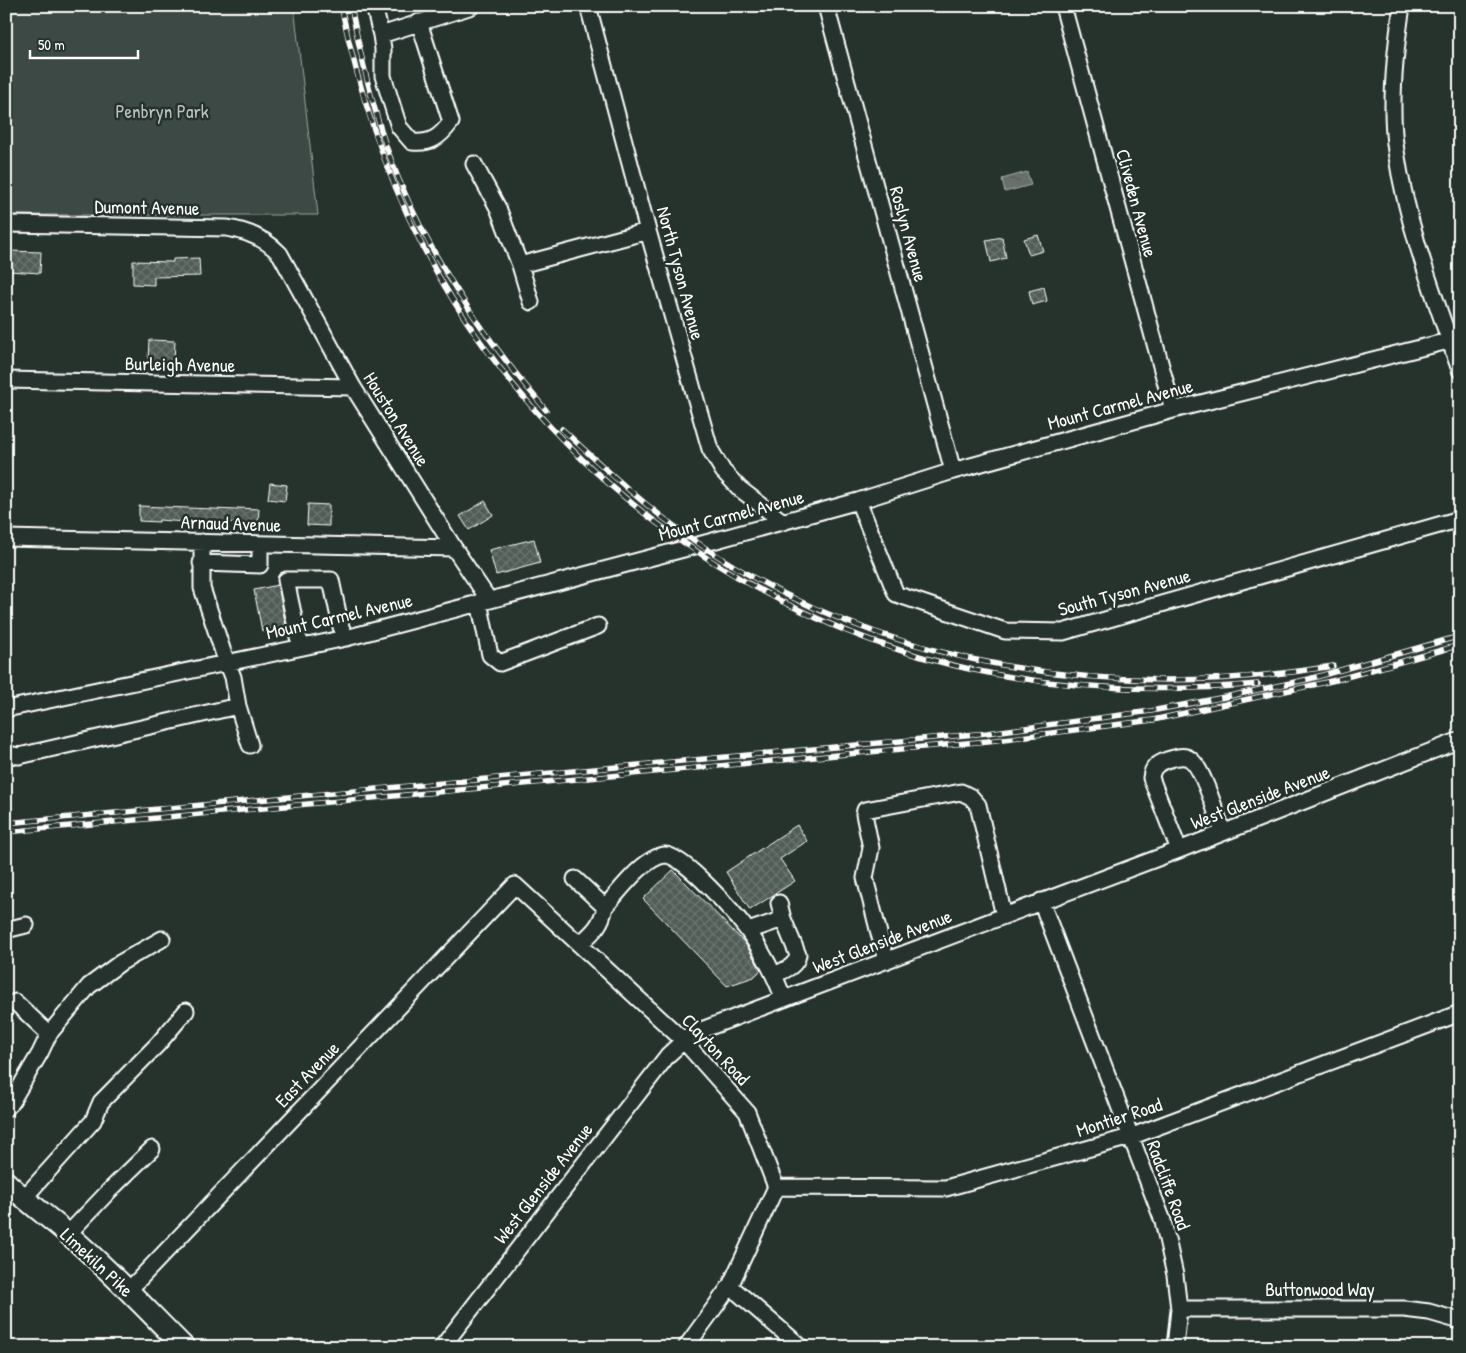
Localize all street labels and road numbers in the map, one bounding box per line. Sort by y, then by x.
street label: Cliveden Avenue [1110,146,1164,260]
street label: Roslyn Avenue [884,183,934,285]
street label: Dumont Avenue [94,193,200,221]
street label: North Tyson Avenue [651,203,711,343]
street label: Burleigh Avenue [125,350,236,378]
street label: Houston Avenue [358,367,437,472]
street label: Mount Carmel Avenue [1045,372,1196,436]
street label: Mount Carmel Avenue [656,483,807,547]
street label: Arnaud Avenue [180,508,282,538]
street label: South Tyson Avenue [1055,562,1193,622]
street label: Mount Carmel Avenue [263,586,415,645]
street label: West Glenside Avenue [1187,758,1334,835]
street label: West Glenside Avenue [809,902,956,979]
street label: Clayton Road [676,1007,756,1091]
street label: East Avenue [269,1035,345,1113]
street label: Montier Road [1073,1091,1166,1143]
street label: West Glenside Avenue [488,1117,599,1249]
street label: Radcliffe Road [1141,1137,1197,1234]
street label: Limekiln Pike [55,1222,139,1303]
street label: Buttonwood Way [1265,1276,1375,1302]

